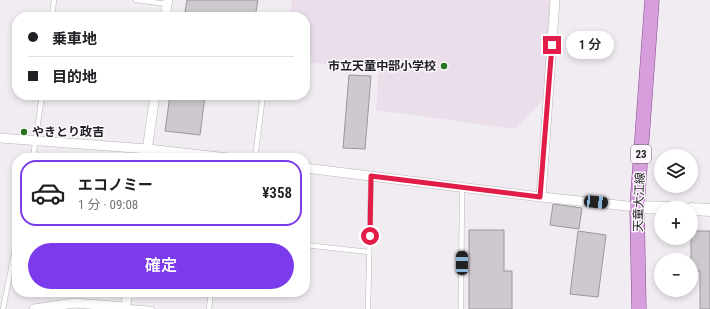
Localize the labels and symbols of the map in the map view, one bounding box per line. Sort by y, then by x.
callout: 1 分 [566,31,614,59]
route end [543,36,561,54]
place label: 市立天童中部小学校 [328,59,436,73]
marker: 市立天童中部小学校 [439,61,449,71]
place label: やきとり政吉 [32,125,104,139]
marker: やきとり政吉 [19,127,29,137]
road number: 23 [631,145,651,163]
street label: 天童大江線 [631,172,647,232]
car [583,195,609,209]
route start [361,227,379,245]
car [456,251,468,275]

